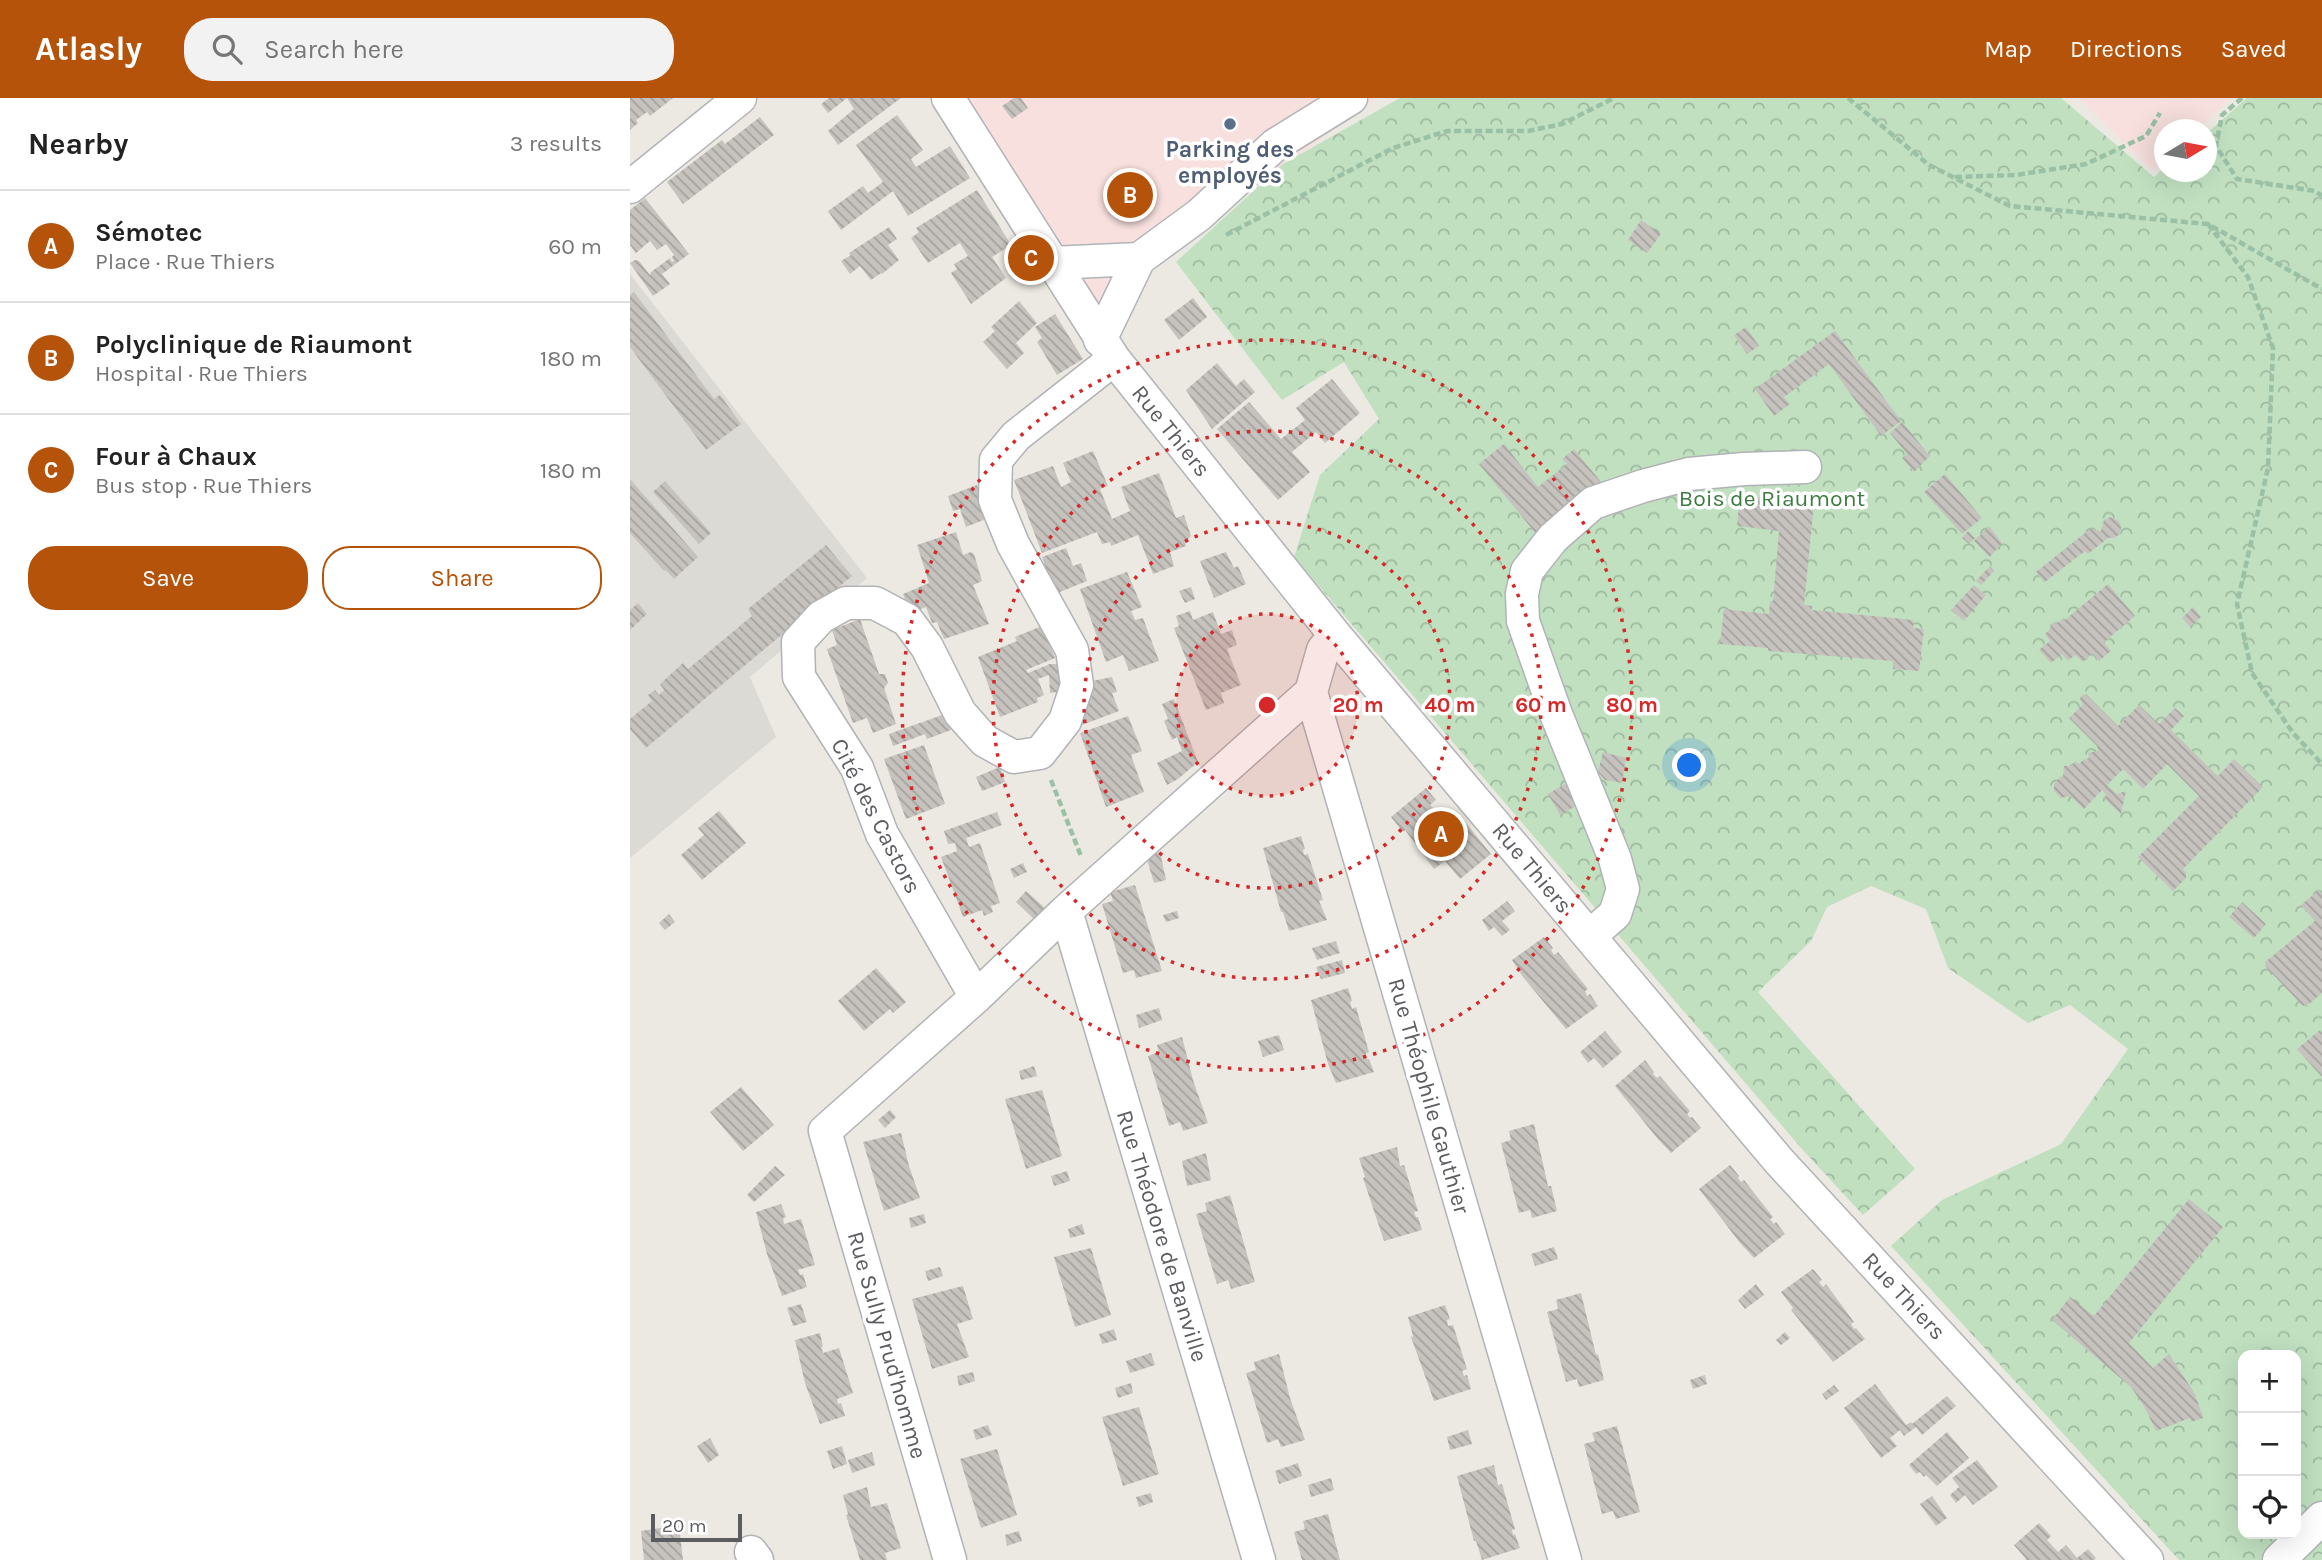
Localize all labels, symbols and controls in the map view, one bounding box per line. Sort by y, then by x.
search box [184,18,674,81]
text: Atlasly [35,30,142,68]
icon: search [208,30,246,68]
text: Search here [264,34,404,65]
text: Map [1984,35,2032,63]
text: Directions [2070,35,2183,63]
text: Saved [2221,35,2287,63]
marker: Parking des employés [1222,116,1238,132]
north arrow [2154,119,2217,182]
text: Nearby [28,126,128,162]
text: 3 results [510,130,602,157]
place label: Parking des employés [1166,136,1294,189]
pin: B [1107,169,1153,221]
text: Sémotec [95,217,203,248]
pin: C [1008,232,1054,284]
text: A [44,233,58,260]
text: 60 m [548,233,602,260]
text: Place · Rue Thiers [95,248,275,275]
text: Polyclinique de Riaumont [95,329,412,360]
text: B [44,345,58,372]
text: 180 m [540,345,602,372]
text: Hospital · Rue Thiers [95,360,308,387]
street label: Rue Thiers [1126,380,1216,482]
text: Four à Chaux [95,441,257,472]
text: C [44,457,58,484]
text: 180 m [540,457,602,484]
text: Bus stop · Rue Thiers [95,472,312,499]
park label: Bois de Riaumont [1679,485,1866,512]
button: Save [28,546,308,610]
button: Share [322,546,602,610]
centre of rings [1255,693,1279,717]
text: 20 m [1332,693,1384,717]
text: 40 m [1424,693,1476,717]
text: 60 m [1515,693,1567,717]
text: 80 m [1606,693,1658,717]
street label: Cité des Castors [825,734,927,898]
your location [1672,748,1706,782]
pin: A [1418,808,1464,860]
street label: Rue Thiers [1486,817,1578,919]
street label: Rue Théophile Gauthier [1382,975,1476,1218]
street label: Rue Théodore de Banville [1111,1107,1213,1365]
street label: Rue Sully Prud'homme [842,1228,932,1462]
street label: Rue Thiers [1857,1247,1951,1345]
map controls [2238,1350,2301,1539]
button: + [2238,1350,2301,1413]
button: − [2238,1413,2301,1476]
button: locate [2238,1476,2301,1539]
scale bar [651,1511,742,1543]
text: 20 m [662,1515,707,1537]

